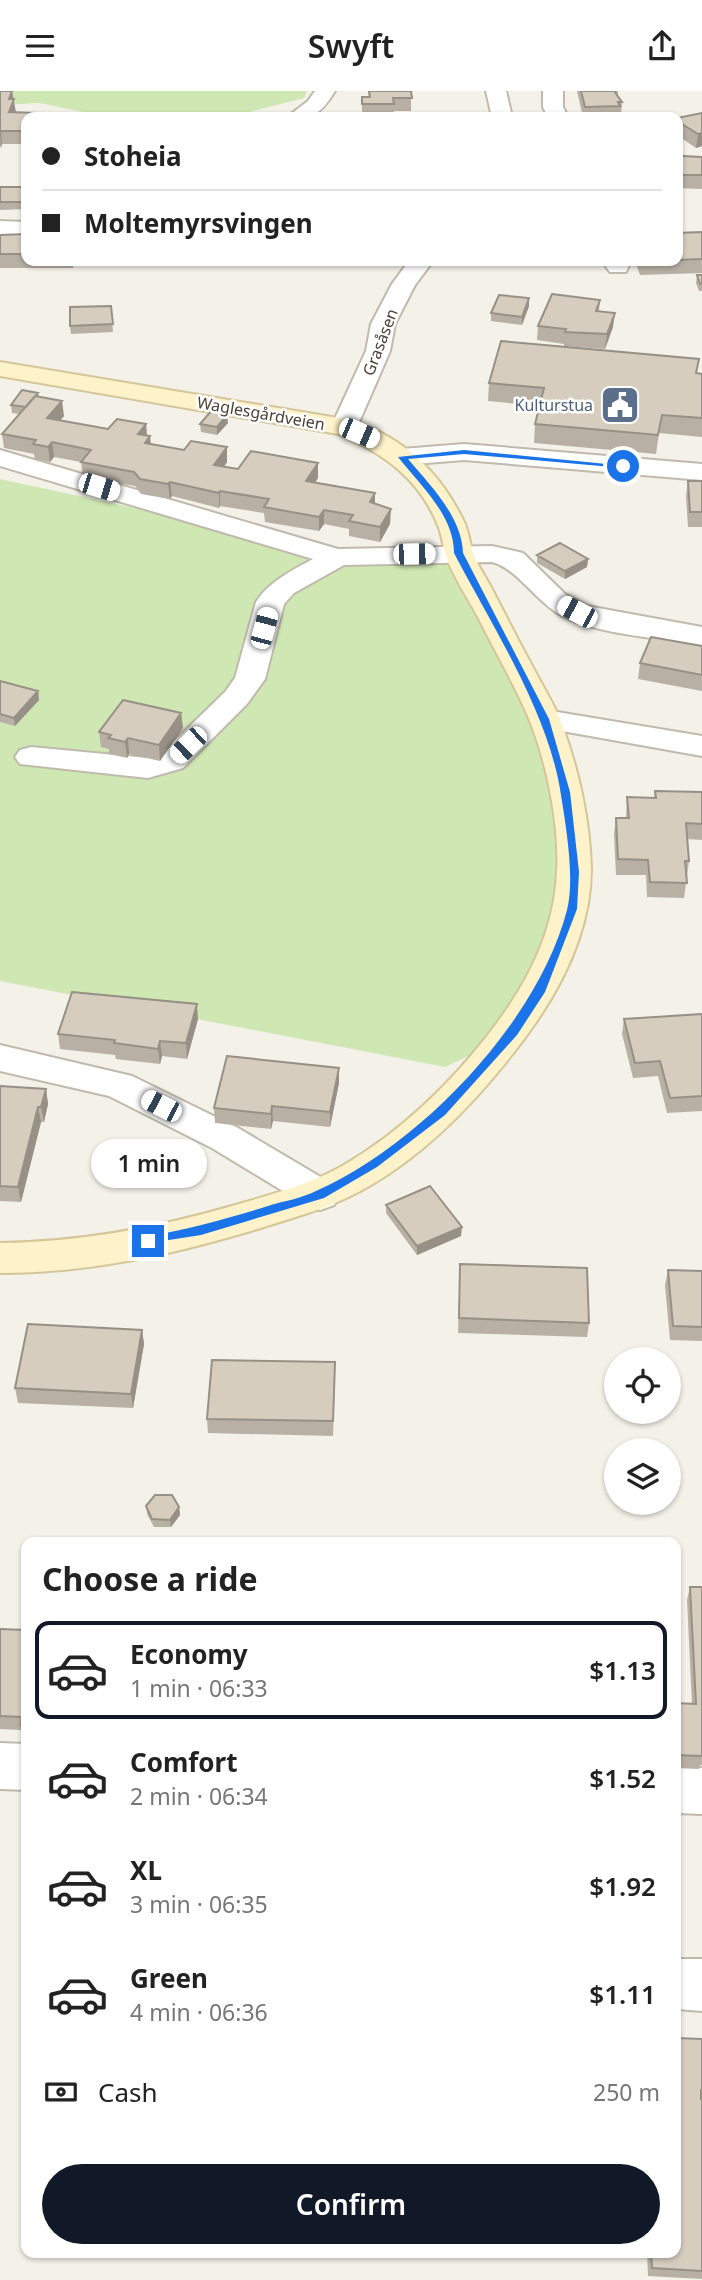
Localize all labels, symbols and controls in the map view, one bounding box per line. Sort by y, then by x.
text: Swyft [308,24,394,67]
icon: menu [21,27,59,65]
icon: share [643,27,681,65]
text: Stoheia [84,138,182,174]
text: Moltemyrsvingen [84,205,313,241]
street label: Grasåsen [357,305,403,379]
public building icon: Kulturstua [599,384,641,426]
street label: Waglesgårdveien [195,391,327,435]
place label: Kulturstua [515,394,593,416]
car [336,415,383,451]
route start [607,450,639,482]
car [76,471,123,503]
car [393,543,436,565]
car [554,593,601,631]
car [249,605,280,651]
car [166,723,211,767]
car [138,1087,185,1125]
callout: 1 min [90,1139,206,1189]
text: 1 min [118,1147,180,1179]
route end [132,1225,164,1257]
map controls [604,1347,681,1515]
button: locate [604,1347,681,1424]
button: layers [604,1438,681,1515]
text: Choose a ride [42,1557,258,1600]
text: Economy [130,1636,248,1672]
icon: car [46,1639,109,1702]
text: $1.13 [589,1652,656,1688]
text: 1 min · 06:33 [130,1672,268,1704]
text: Comfort [130,1744,238,1780]
icon: car [46,1747,109,1810]
text: $1.52 [589,1760,656,1796]
text: 2 min · 06:34 [130,1780,268,1812]
text: XL [130,1852,162,1888]
icon: car [46,1855,109,1918]
text: $1.92 [589,1868,656,1904]
text: 3 min · 06:35 [130,1888,268,1920]
text: Green [130,1960,208,1996]
icon: car [46,1963,109,2026]
text: $1.11 [589,1976,656,2012]
text: 4 min · 06:36 [130,1996,268,2028]
icon: cash [42,2073,80,2111]
text: Cash [98,2074,158,2110]
text: 250 m [593,2076,660,2108]
button: Confirm [42,2164,660,2244]

